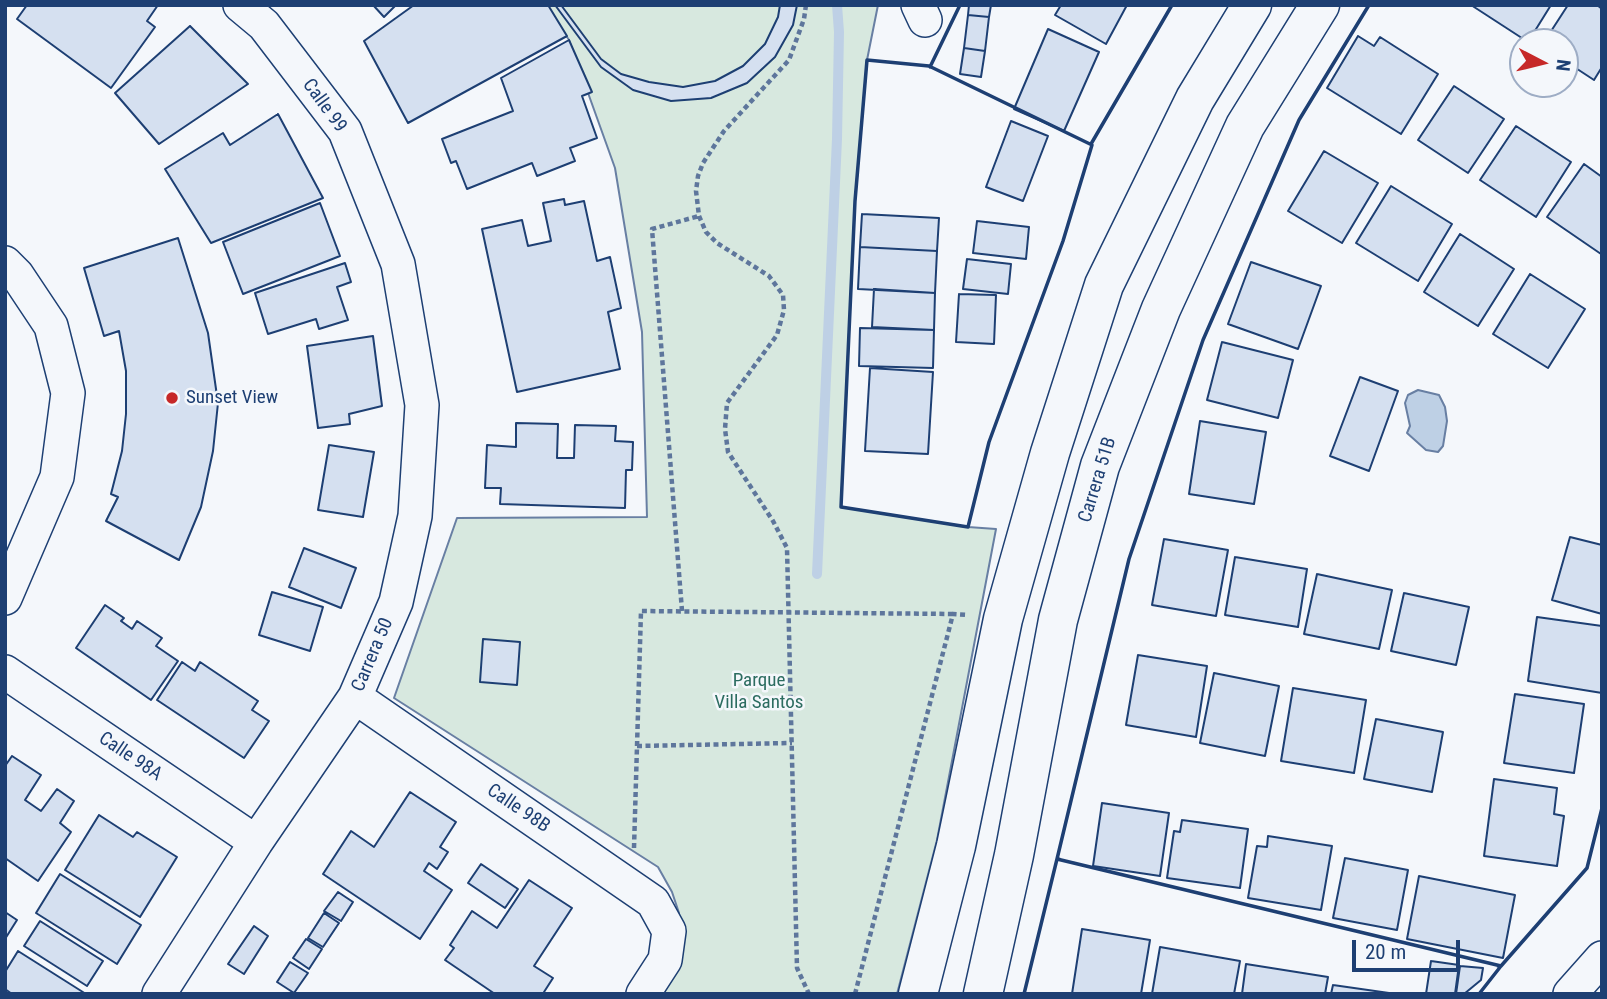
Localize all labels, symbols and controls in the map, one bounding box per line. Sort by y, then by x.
north arrow [1509,28,1579,98]
text: N [1551,58,1575,73]
street label: Calle 99 [297,75,351,137]
place label: Sunset View [186,387,278,409]
marker: Sunset View [164,390,180,406]
street label: Carrera 51B [1074,434,1122,526]
street label: Carrera 50 [347,615,399,695]
park label: Parque Villa Santos [715,670,803,714]
street label: Calle 98A [94,728,166,786]
street label: Calle 98B [482,780,554,838]
scale bar [1355,926,1464,970]
text: 20 m [1365,940,1406,964]

